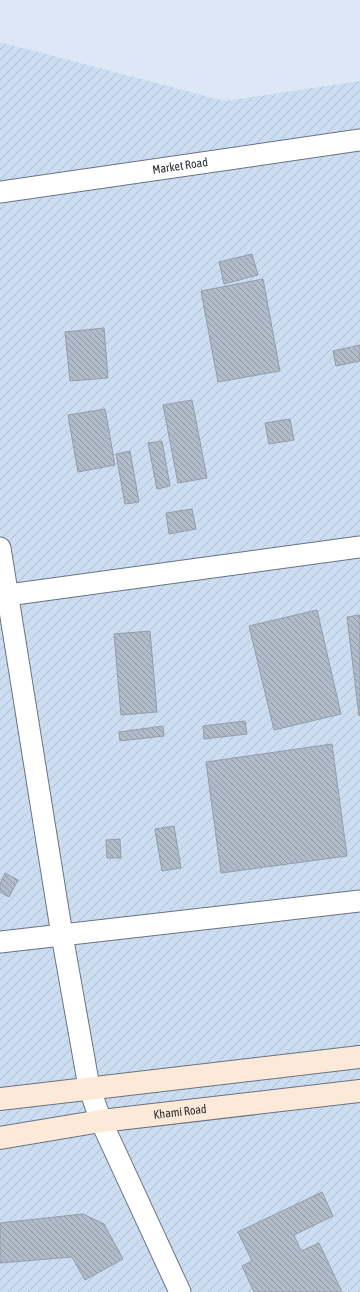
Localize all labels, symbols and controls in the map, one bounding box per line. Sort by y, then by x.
street label: Market Road [152,155,209,177]
street label: Khami Road [153,1102,207,1122]

